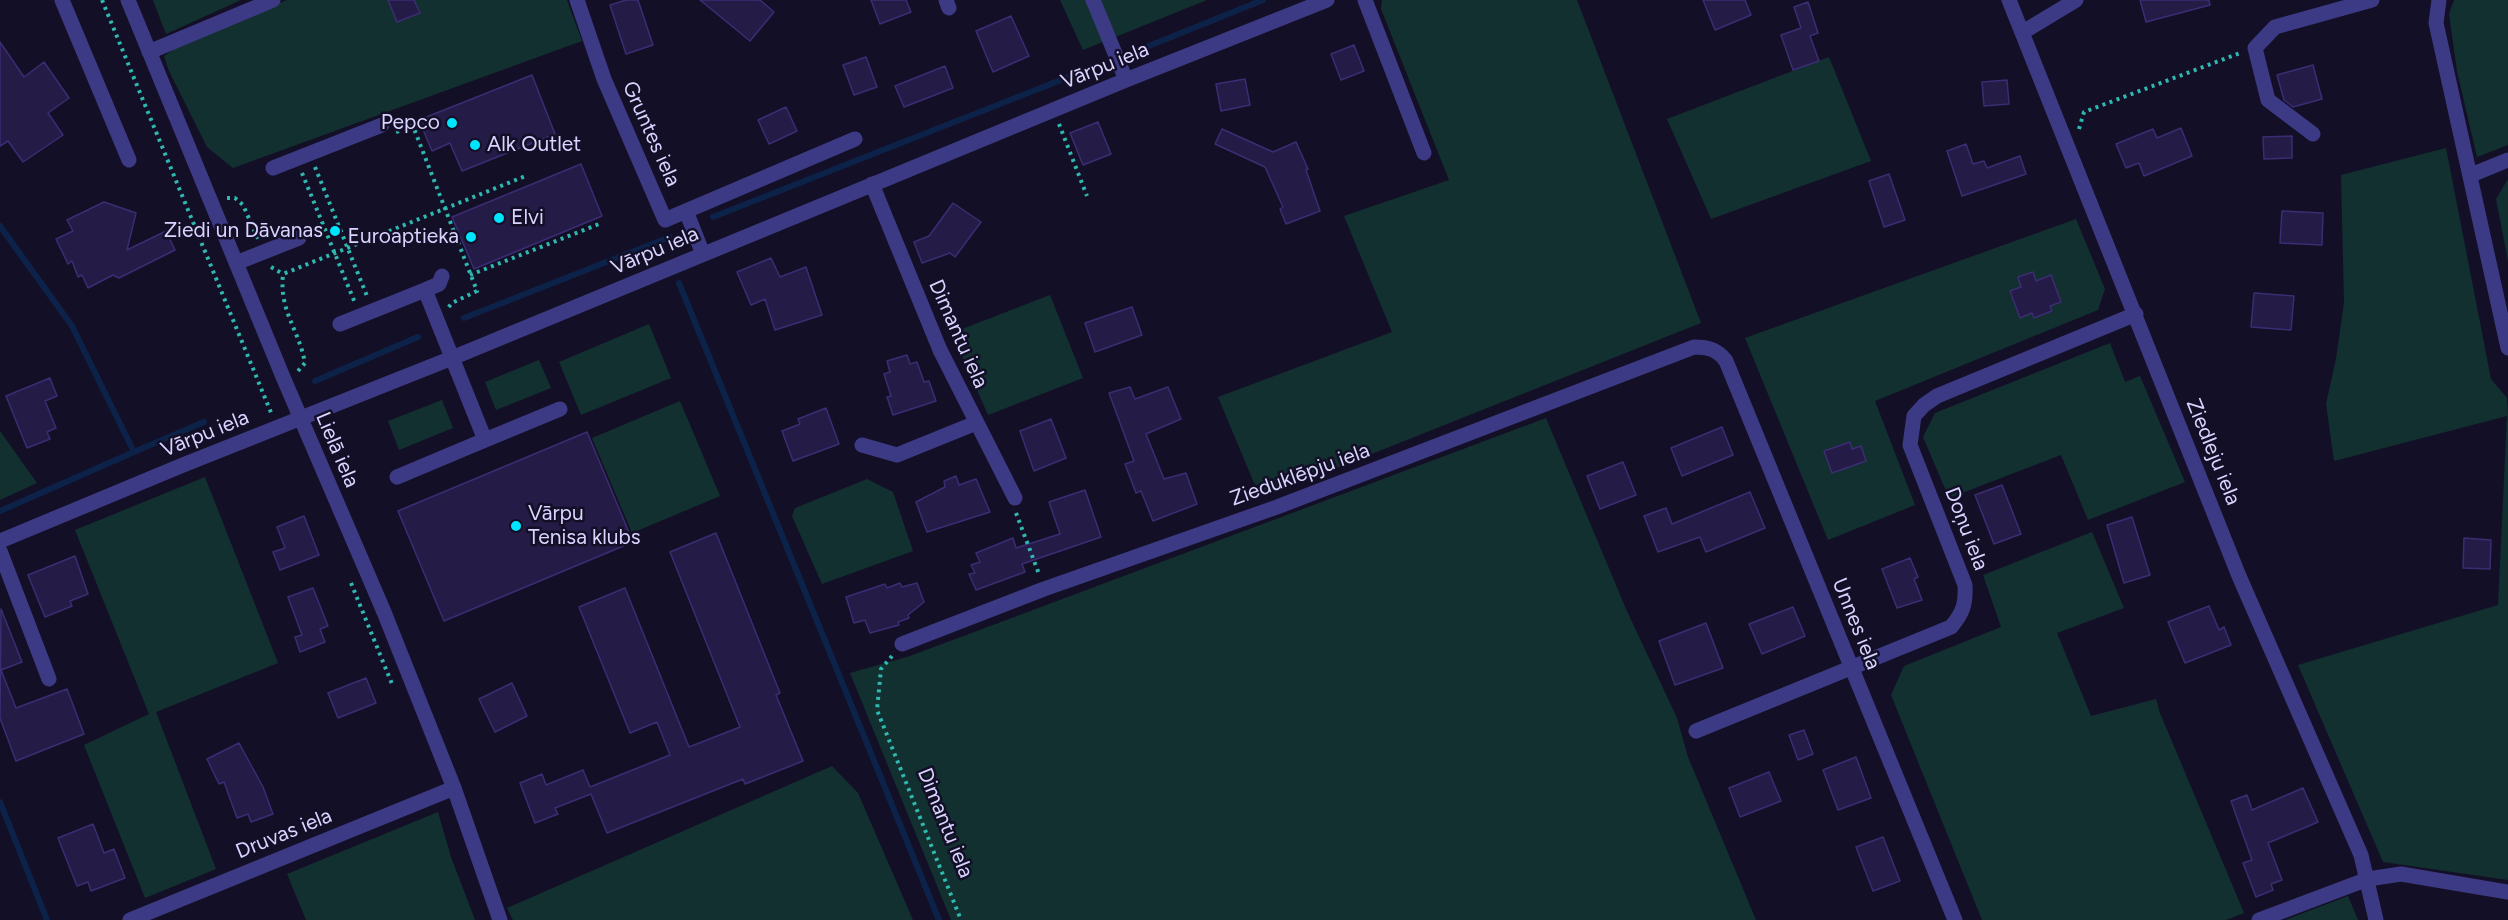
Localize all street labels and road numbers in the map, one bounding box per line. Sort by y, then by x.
street label: Vārpu iela [1057,37,1153,95]
street label: Gruntes iela [617,77,685,191]
street label: Vārpu iela [608,221,702,281]
street label: Dimantu iela [923,276,993,392]
street label: Ziedleju iela [2180,395,2246,509]
street label: Vārpu iela [157,405,253,463]
street label: Lielā iela [310,409,364,491]
street label: Zieduklēpju iela [1227,438,1373,512]
street label: Doņu iela [1939,484,1993,574]
street label: Unnes iela [1826,575,1886,673]
street label: Dimantu iela [912,764,978,882]
street label: Druvas iela [232,803,336,865]

